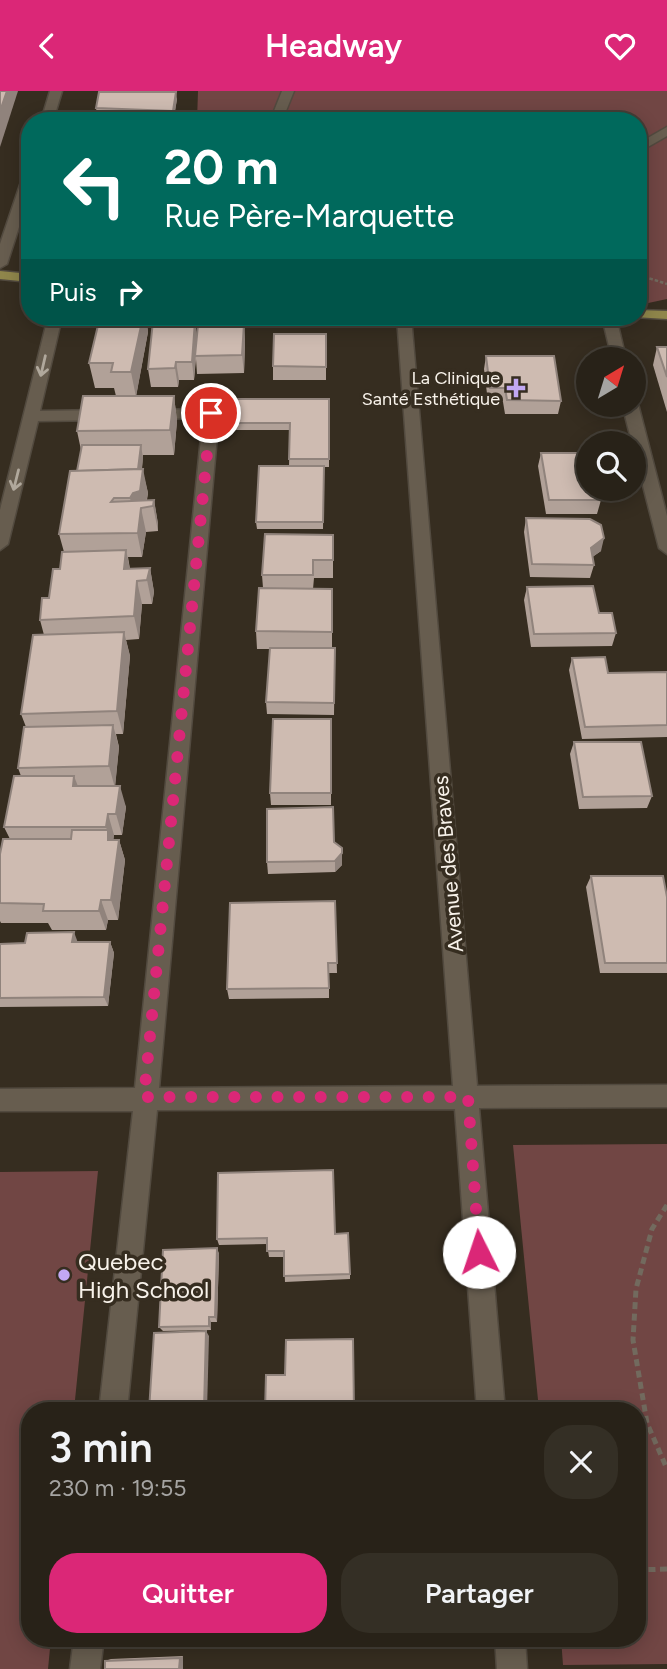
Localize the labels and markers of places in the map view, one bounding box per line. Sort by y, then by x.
place label: La Clinique Santé Esthétique [362,367,500,410]
marker: La Clinique Santé Esthétique [506,378,526,398]
pin [181,383,241,443]
place label: Quebec High School [78,1247,209,1304]
marker: Quebec High School [56,1267,72,1283]

